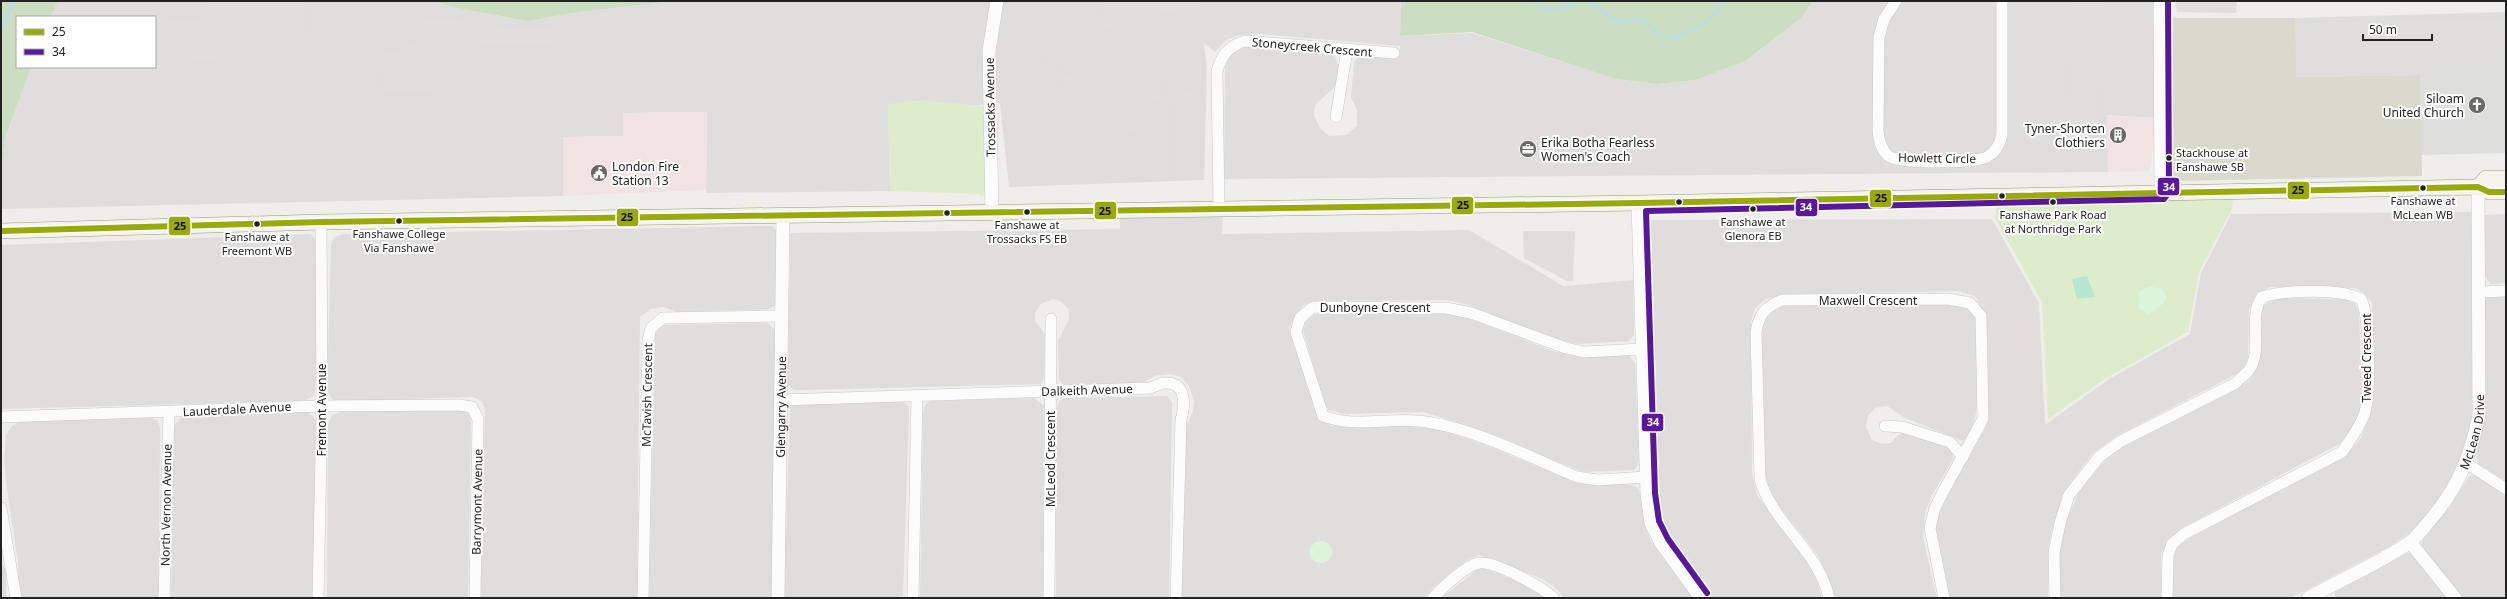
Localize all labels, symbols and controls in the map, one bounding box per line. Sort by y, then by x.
legend [16,16,156,68]
scale bar [2363,16,2432,42]
text: 50 m [2369,21,2397,38]
text: 25 [52,23,66,40]
street label: Stoneycreek Crescent [1251,33,1374,61]
text: 34 [52,43,66,60]
street label: Trossacks Avenue [981,57,999,157]
place label: Siloam United Church [2383,90,2464,121]
church icon: Siloam United Church [2467,95,2487,115]
place label: Tyner-Shorten Clothiers [2025,120,2105,151]
building icon: Tyner-Shorten Clothiers [2108,125,2128,145]
place label: Erika Botha Fearless Women's Coach [1541,134,1655,165]
office icon: Erika Botha Fearless Women's Coach [1518,139,1538,159]
place label: Stackhouse at Fanshawe SB [2176,145,2248,174]
street label: Howlett Circle [1898,149,1976,167]
marker: Stackhouse at Fanshawe SB [2164,153,2174,163]
place label: London Fire Station 13 [612,158,679,189]
public building icon: London Fire Station 13 [589,163,609,183]
line badge: 34 [2157,177,2180,196]
text: 34 [2163,179,2176,194]
line badge: 25 [2287,181,2310,200]
text: 25 [2292,182,2304,197]
marker: Fanshawe at McLean WB [2418,183,2428,193]
line badge: 25 [1869,189,1892,208]
text: 25 [1875,190,1887,205]
unlabelled marker [1997,191,2007,201]
place label: Fanshawe at McLean WB [2391,193,2455,222]
line badge: 25 [1451,196,1474,215]
text: 25 [1457,197,1469,212]
unlabelled marker [1674,197,1684,207]
marker: Fanshawe Park Road at Northridge Park [2048,197,2058,207]
line badge: 34 [1795,198,1818,217]
text: 34 [1800,199,1813,214]
line badge: 25 [1094,201,1117,220]
text: 25 [1099,203,1111,218]
marker: Fanshawe at Glenora EB [1748,204,1758,214]
marker: Fanshawe at Trossacks FS EB [1022,207,1032,217]
place label: Fanshawe Park Road at Northridge Park [1999,207,2107,236]
line badge: 25 [616,208,639,227]
unlabelled marker [942,208,952,218]
text: 25 [621,209,633,224]
place label: Fanshawe at Glenora EB [1721,214,1785,243]
line badge: 25 [168,216,191,236]
marker: Fanshawe College Via Fanshawe [394,216,404,226]
place label: Fanshawe at Trossacks FS EB [987,217,1067,246]
text: 25 [174,218,186,233]
marker: Fanshawe at Freemont WB [252,219,262,229]
place label: Fanshawe College Via Fanshawe [352,226,446,255]
place label: Fanshawe at Freemont WB [222,229,292,258]
street label: Maxwell Crescent [1819,292,1918,309]
street label: Dunboyne Crescent [1320,299,1431,316]
street label: Tweed Crescent [2358,313,2375,403]
street label: McTavish Crescent [638,342,656,447]
street label: Glengarry Avenue [771,356,790,458]
street label: Fremont Avenue [313,363,330,457]
street label: Dalkeith Avenue [1041,380,1133,400]
street label: McLean Drive [2455,394,2488,472]
street label: Lauderdale Avenue [182,398,292,420]
street label: McLeod Crescent [1042,410,1059,507]
line badge: 34 [1641,413,1664,432]
text: 34 [1647,414,1660,429]
street label: North Vernon Avenue [156,444,176,566]
street label: Barrymont Avenue [468,449,486,555]

